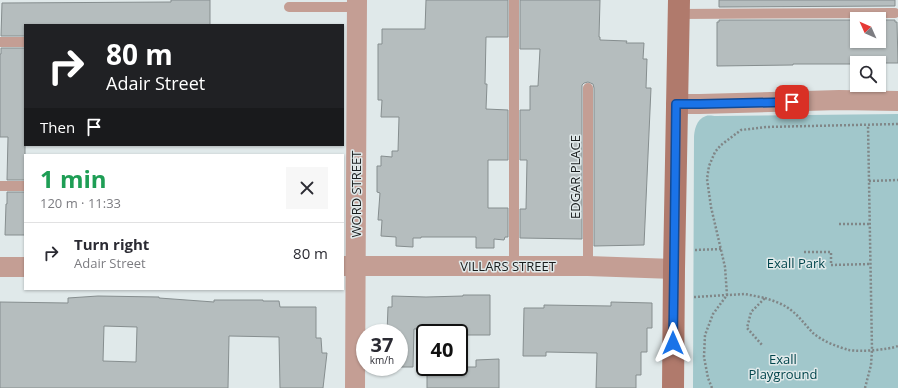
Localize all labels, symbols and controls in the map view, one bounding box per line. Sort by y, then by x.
north arrow [850,12,886,48]
map controls [850,12,886,92]
text: 80 m [106,35,173,73]
icon: right [40,40,92,92]
button: search [850,56,886,92]
text: Adair Street [106,71,205,95]
pin [775,85,809,119]
icon: arrive [781,91,803,113]
icon: arrive [83,116,105,138]
text: Then [40,117,75,137]
street label: EDGAR PLACE [566,135,584,219]
street label: WORD STREET [347,150,365,237]
text: 1 min [40,162,107,195]
button: close [286,167,328,209]
text: 120 m · 11:33 [40,194,121,212]
text: Turn right [74,234,149,254]
icon: right [40,242,62,264]
text: 80 m [293,243,328,263]
text: Adair Street [74,254,146,272]
park label: Exall Park [767,254,825,272]
street label: VILLARS STREET [460,257,557,275]
position arrow [652,322,694,364]
speed limit sign: 40 [416,324,468,376]
text: 37 [371,331,393,358]
park label: Exall Playground [749,350,817,383]
text: km/h [370,353,394,367]

